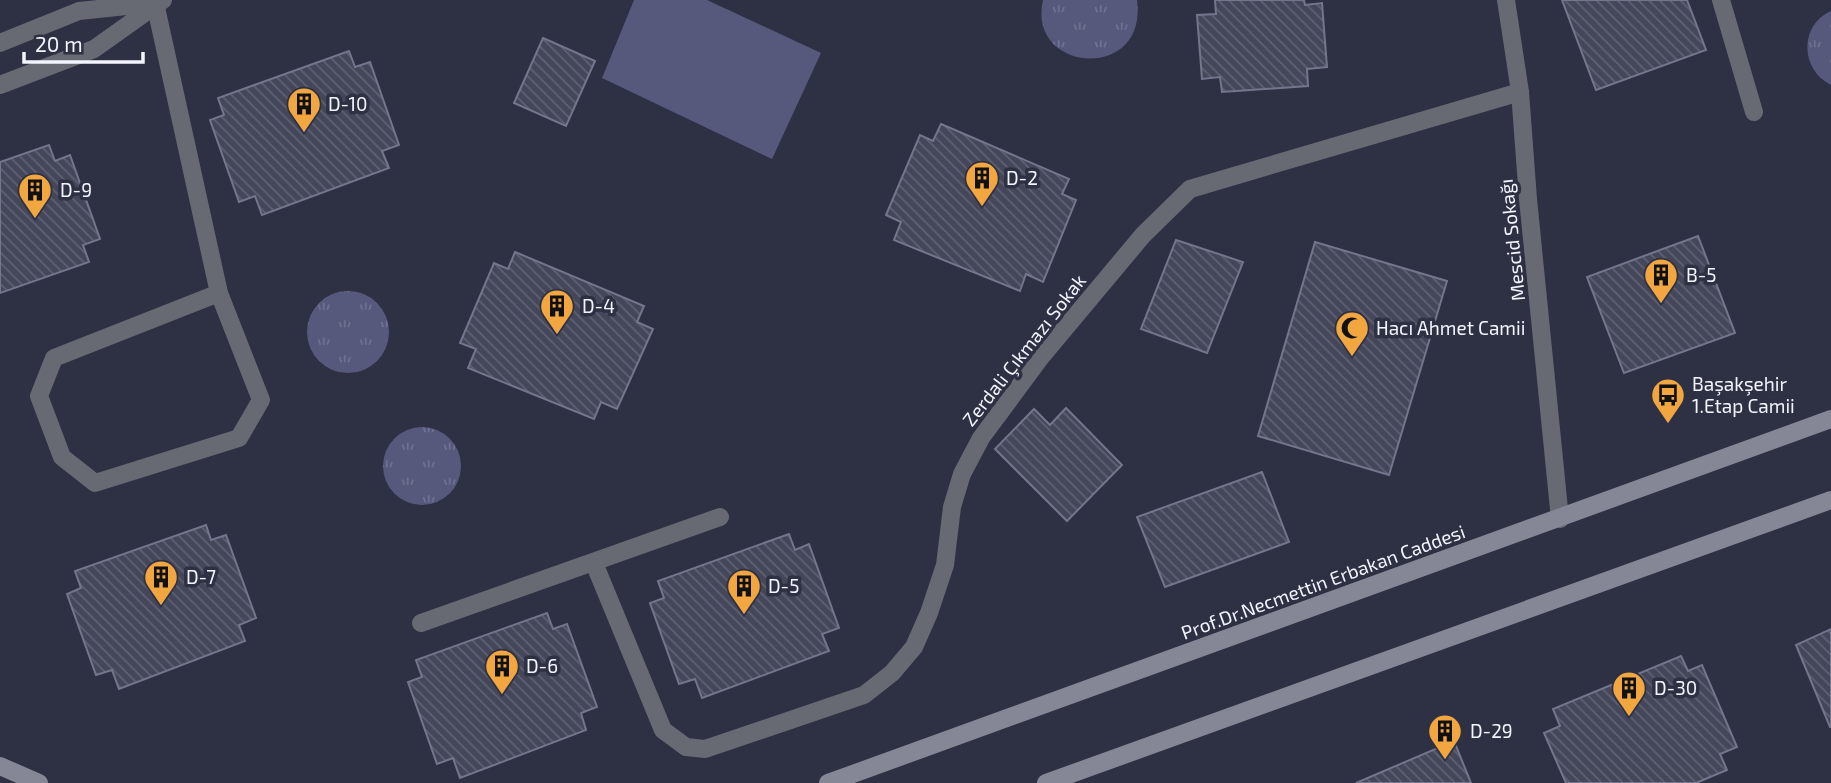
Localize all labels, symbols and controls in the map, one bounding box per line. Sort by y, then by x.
scale bar [24,21,144,65]
text: 20 m [35,31,83,56]
building icon: D-10 [285,85,323,134]
place label: D-10 [328,92,368,115]
building icon: D-2 [963,159,1001,208]
place label: D-2 [1006,166,1038,189]
building icon: D-9 [16,171,54,220]
place label: D-9 [60,178,92,201]
street label: Mescid Sokağı [1494,178,1529,302]
building icon: B-5 [1642,256,1680,305]
place label: B-5 [1686,263,1717,286]
street label: Zerdali Çıkmazı Sokak [957,269,1091,431]
building icon: D-4 [538,287,576,336]
place label: D-4 [582,294,615,317]
mosque icon: Hacı Ahmet Camii [1333,309,1371,358]
place label: Hacı Ahmet Camii [1376,316,1525,339]
place label: Başakşehir 1.Etap Camii [1692,372,1795,417]
bus stop icon: Başakşehir 1.Etap Camii [1649,376,1687,425]
street label: Prof.Dr.Necmettin Erbakan Caddesi [1178,519,1468,644]
building icon: D-7 [142,558,180,607]
place label: D-7 [186,565,216,588]
building icon: D-5 [725,567,763,616]
place label: D-5 [768,574,799,597]
building icon: D-6 [483,647,521,696]
place label: D-6 [526,654,558,677]
building icon: D-30 [1610,669,1648,718]
place label: D-30 [1654,676,1697,699]
building icon: D-29 [1426,712,1464,761]
place label: D-29 [1470,719,1513,742]

